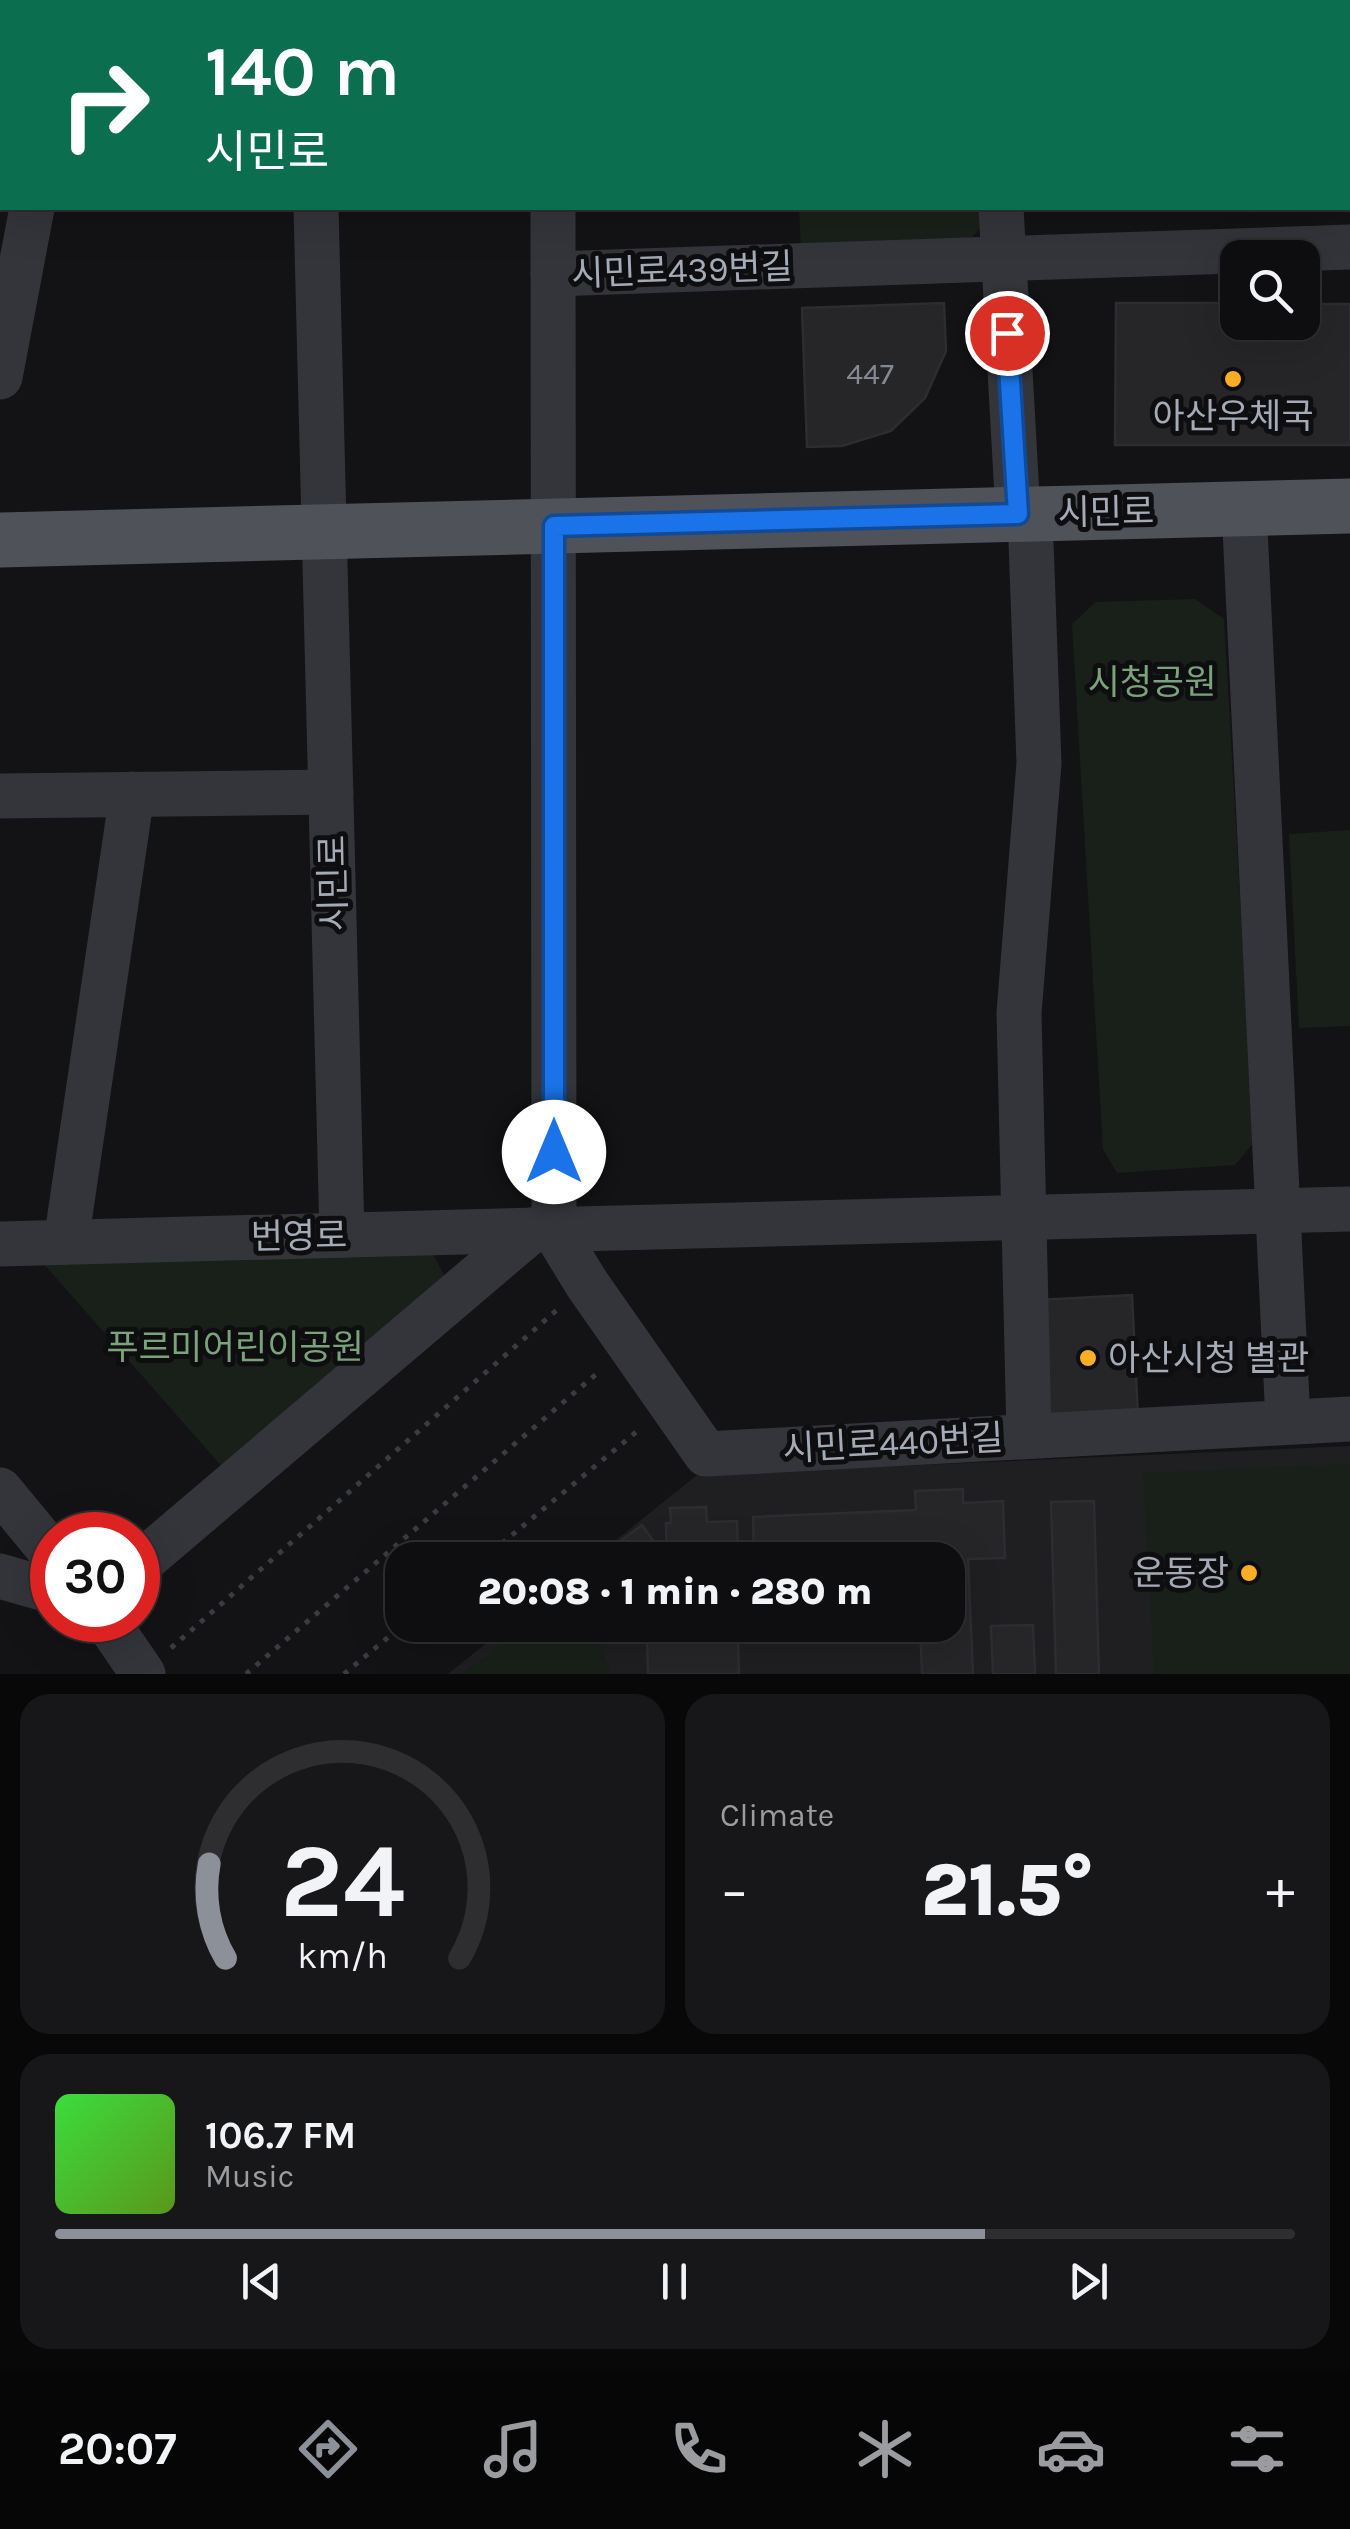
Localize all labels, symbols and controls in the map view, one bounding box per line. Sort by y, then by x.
text: 140 m [205,31,400,113]
icon: right [40,40,170,170]
text: 시민로 [205,126,329,178]
map controls [1220,240,1320,340]
button: search [1220,240,1320,340]
street label: 시민로439번길 [571,246,793,295]
pin [965,291,1050,376]
icon: arrive [980,306,1035,361]
house number: 447 [846,356,894,392]
marker: 아산우체국 [1222,368,1244,390]
place label: 아산우체국 [1152,396,1314,437]
street label: 시민로 [1057,491,1155,534]
park label: 시청공원 [1088,662,1216,703]
street label: 시민로 [312,834,355,932]
position arrow [502,1100,606,1204]
street label: 번영로 [250,1215,348,1258]
park label: 푸르미어린이공원 [106,1327,364,1368]
place label: 아산시청 별관 [1108,1338,1310,1379]
marker: 아산시청 별관 [1077,1347,1099,1369]
street label: 시민로440번길 [782,1417,1004,1470]
speed limit sign: 30 [30,1512,160,1642]
place label: 운동장 [1132,1553,1229,1594]
marker: 운동장 [1238,1562,1260,1584]
text: 20:08 · 1 min · 280 m [478,1569,872,1614]
text: Climate [720,1797,834,1834]
text: 24 [280,1821,405,1942]
text: 21.5° [921,1846,1094,1934]
text: − [720,1858,749,1922]
text: + [1266,1858,1295,1922]
text: km/h [297,1935,388,1977]
text: 106.7 FM [205,2113,356,2158]
text: Music [205,2158,294,2195]
icon: previous [234,2254,289,2309]
icon: pause [647,2254,702,2309]
icon: next [1061,2254,1116,2309]
icon: directions [293,2414,363,2484]
icon: music [478,2414,548,2484]
icon: phone [664,2414,734,2484]
icon: climate [850,2414,920,2484]
icon: car [1036,2414,1106,2484]
icon: filters [1222,2414,1292,2484]
text: 20:07 [58,2423,177,2475]

